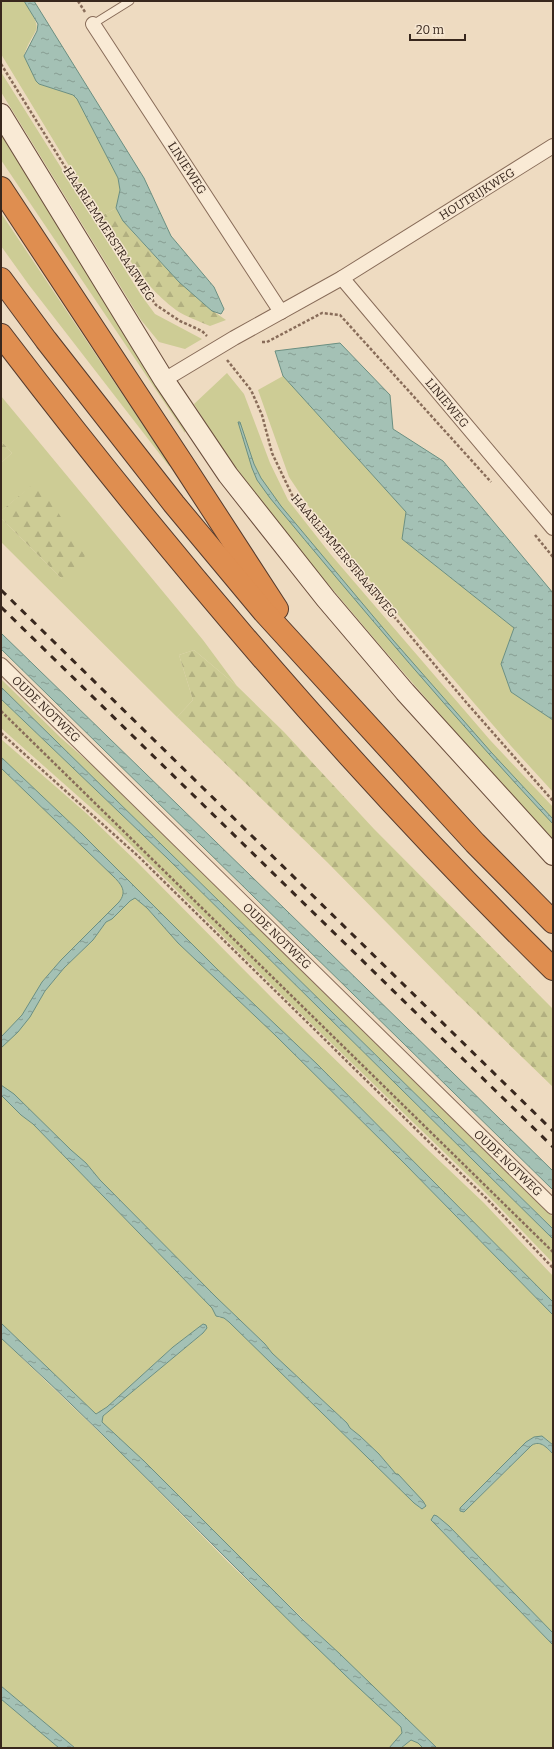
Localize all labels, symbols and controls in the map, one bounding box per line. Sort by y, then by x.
scale bar [410,16,465,42]
text: 20 m [416,23,445,37]
street label: LINIEWEG [165,139,209,197]
street label: HAARLEMMERSTRAATWEG [60,164,158,304]
street label: HOUTRIJKWEG [437,165,517,223]
street label: LINIEWEG [422,376,472,430]
street label: HAARLEMMERSTRAATWEG [288,491,400,621]
street label: OUDE NOTWEG [9,673,83,745]
street label: OUDE NOTWEG [240,900,314,972]
street label: OUDE NOTWEG [471,1127,545,1199]

